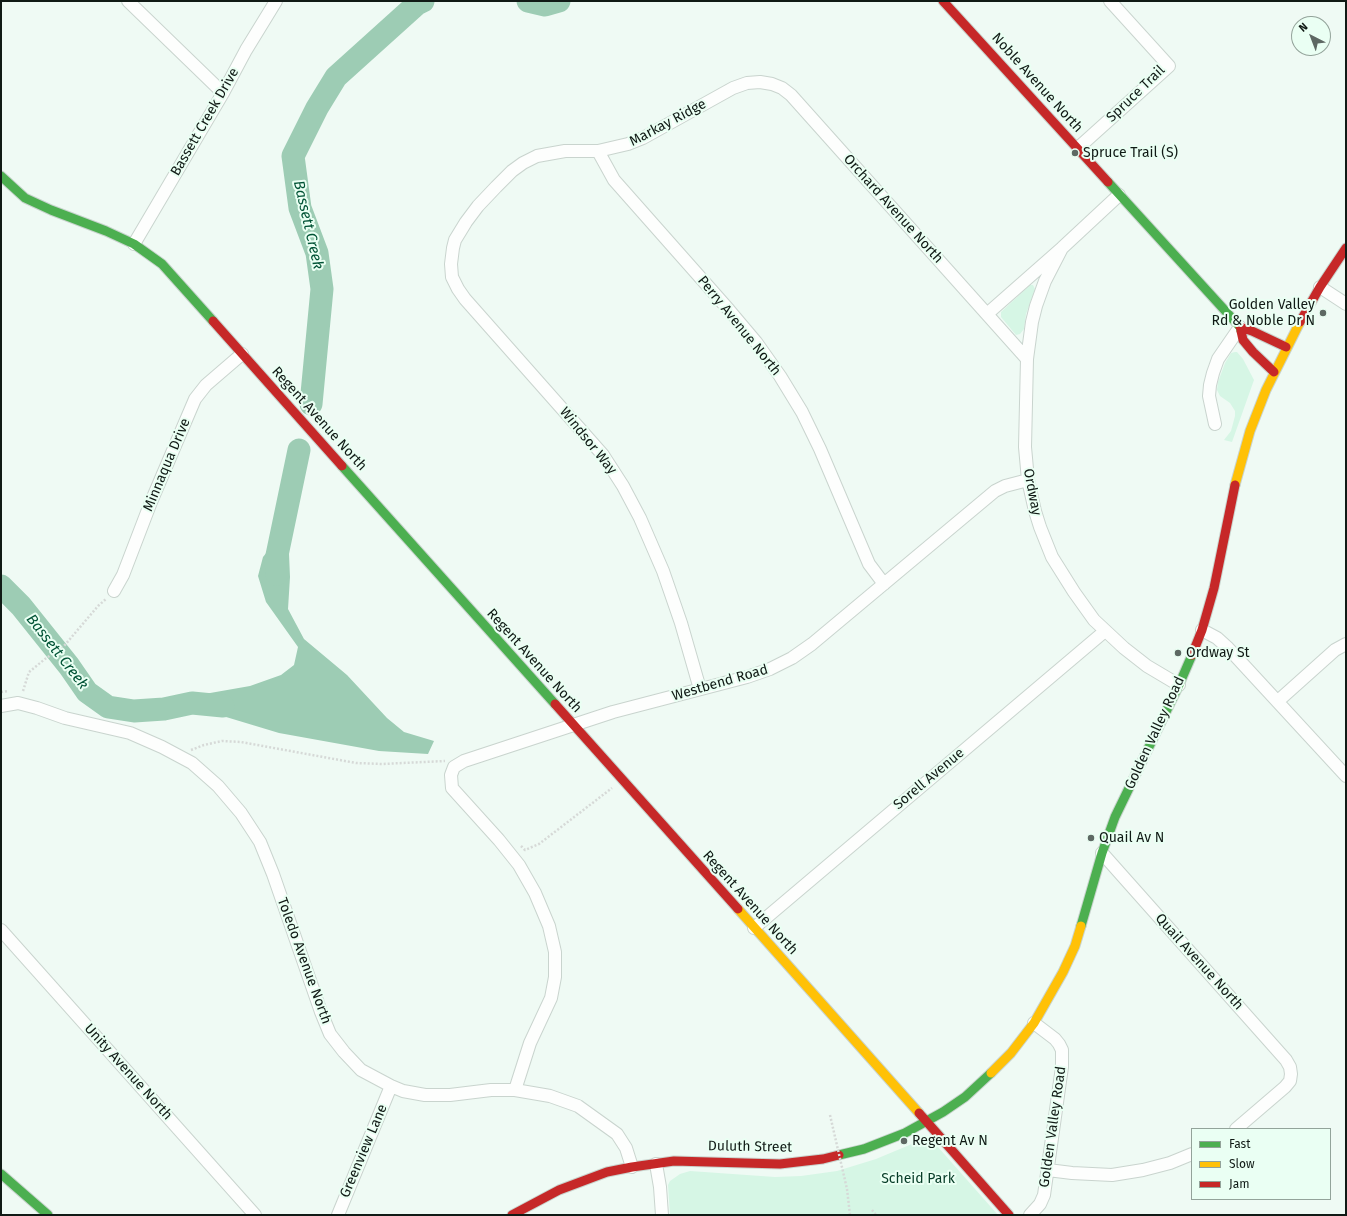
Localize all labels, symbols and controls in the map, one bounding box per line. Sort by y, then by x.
north arrow [1291,16,1331,56]
text: N [1296,20,1310,35]
street label: Noble Avenue North [988,30,1086,136]
street label: Spruce Trail [1103,62,1169,126]
street label: Bassett Creek Drive [167,65,243,179]
street label: Markay Ridge [627,96,709,150]
place label: Spruce Trail (S) [1083,145,1178,161]
marker: Spruce Trail (S) [1070,148,1080,158]
street label: Orchard Avenue North [840,151,946,267]
water label: Bassett Creek [289,179,327,271]
street label: Perry Avenue North [694,273,784,379]
place label: Golden Valley Rd & Noble Dr N [1212,297,1315,330]
marker: Golden Valley Rd & Noble Dr N [1318,308,1328,318]
street label: Regent Avenue North [268,364,370,474]
street label: Windsor Way [556,404,620,478]
street label: Minnaqua Drive [140,416,194,514]
street label: Ordway [1019,467,1045,517]
street label: Regent Avenue North [483,606,585,716]
water label: Bassett Creek [22,611,92,693]
place label: Ordway St [1186,645,1250,661]
marker: Ordway St [1173,648,1183,658]
street label: Westbend Road [670,661,770,705]
street label: Golden Valley Road [1122,674,1188,792]
street label: Sorell Avenue [890,745,968,813]
place label: Quail Av N [1099,830,1164,846]
marker: Quail Av N [1086,833,1096,843]
street label: Regent Avenue North [699,848,801,958]
street label: Toledo Avenue North [273,896,335,1026]
street label: Quail Avenue North [1151,910,1247,1014]
street label: Unity Avenue North [80,1020,176,1124]
street label: Golden Valley Road [1036,1065,1070,1189]
street label: Greenview Lane [337,1102,391,1200]
legend [1191,1128,1331,1200]
place label: Regent Av N [912,1133,988,1149]
marker: Regent Av N [899,1136,909,1146]
text: Fast [1229,1137,1251,1151]
street label: Duluth Street [708,1138,792,1156]
text: Slow [1229,1157,1255,1171]
park label: Scheid Park [881,1171,955,1187]
text: Jam [1229,1177,1249,1191]

